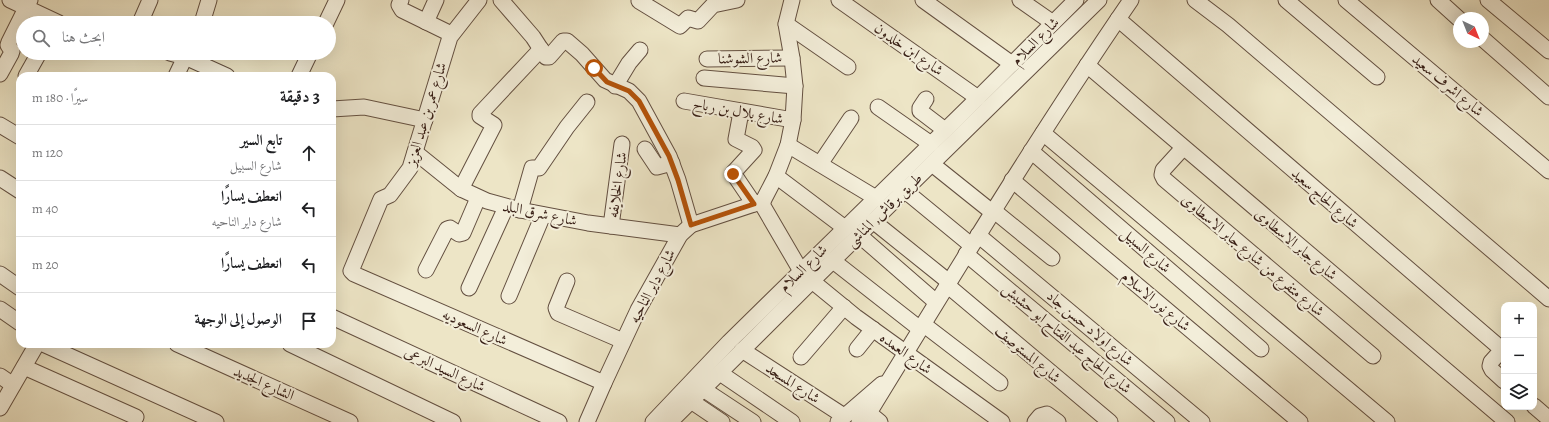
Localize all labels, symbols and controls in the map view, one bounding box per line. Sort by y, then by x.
north arrow [1453,12,1489,48]
street label: شارع السلام [1007,13,1066,72]
search box [16,16,336,60]
street label: شارع ابن خلدون [869,18,948,83]
icon: search [30,27,52,49]
text: ابحث هنا [62,27,105,47]
street label: شارع الشوشنا [718,47,782,72]
street label: شارع اشرف سعيد [1406,49,1488,123]
route start [585,59,603,77]
street label: شارع عمر بن عبد العزيز [400,60,454,171]
text: 3 دقيقة [280,85,320,108]
text: سيرًا · 180 m [32,89,88,106]
street label: شارع بلال بن رباح [691,93,785,132]
text: تابع السير [240,130,282,150]
icon: ahead [298,142,320,164]
text: 120 m [32,144,63,161]
street label: شارع الخلايفه [602,151,634,220]
text: شارع السبيل [230,157,282,174]
street label: شارع الحاج سعيد [1285,163,1363,235]
route end [724,165,742,183]
street label: طريق برقاش, المناشى [841,168,927,252]
text: انعطف يسارًا [221,186,282,206]
street label: شارع متفرع من شارع جابر الاسطاوى [1175,189,1329,323]
street label: شارع شرق البلد [500,195,579,234]
icon: left [298,198,320,220]
text: 40 m [32,200,58,217]
street label: شارع جابر الاسطاوى [1248,203,1342,287]
text: شارع داير الناحيه [212,213,282,230]
street label: شارع السبيل [1115,223,1175,280]
street label: شارع السلام [774,240,834,298]
street label: شارع داير الناحيه [624,245,683,328]
text: انعطف يسارًا [221,253,282,273]
icon: left [298,254,320,276]
text: 20 m [32,256,59,273]
street label: شارع نور الاسلام [1115,266,1195,338]
street label: شارع الحاج عبد الفتاح ابو حشيش [996,278,1136,400]
street label: شارع اولاد حسن جاد [1040,286,1138,372]
map controls [1501,302,1537,410]
button: + [1501,302,1537,338]
street label: شارع السعوديه [438,304,511,353]
text: الوصول إلى الوجهة [195,309,282,329]
icon: arrive [298,310,320,332]
street label: شارع المستوصف [989,320,1065,390]
street label: شارع العمده [874,327,936,381]
button: − [1501,338,1537,374]
street label: شارع السيد البرعى [400,341,489,399]
street label: شارع المسجد [760,358,824,411]
street label: الشارع الجديد [229,361,298,408]
button: layers [1501,374,1537,410]

